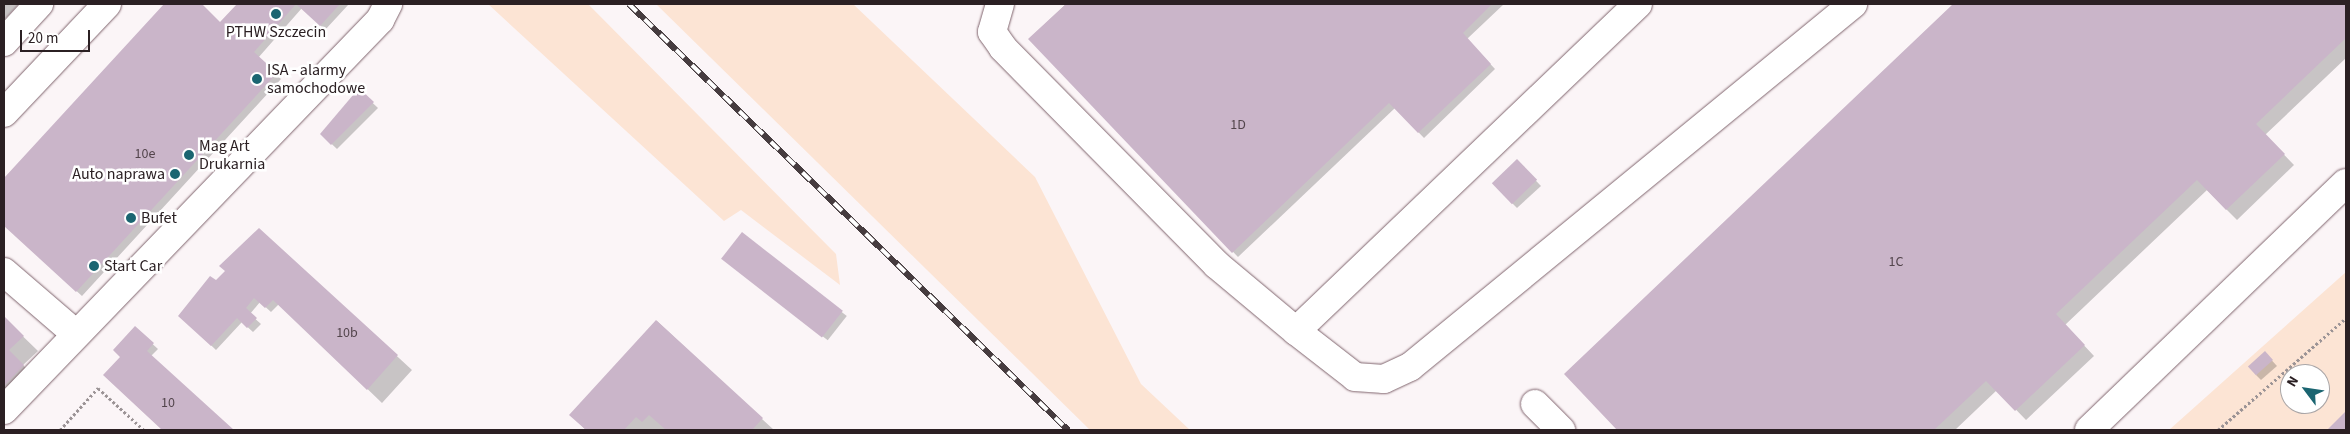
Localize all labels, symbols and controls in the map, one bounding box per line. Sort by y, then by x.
marker: PTHW Szczecin [270,8,282,20]
scale bar [22,20,92,52]
place label: PTHW Szczecin [226,22,326,42]
text: 20 m [28,28,58,49]
place label: ISA - alarmy samochodowe [267,60,365,98]
marker: ISA - alarmy samochodowe [251,73,263,85]
house number: 1D [1230,117,1246,133]
place label: Mag Art Drukarnia [199,136,265,174]
house number: 10e [135,146,155,162]
marker: Mag Art Drukarnia [183,149,195,161]
place label: Auto naprawa [72,164,165,184]
marker: Auto naprawa [169,168,181,180]
place label: Bufet [141,208,177,228]
marker: Bufet [125,212,137,224]
house number: 1C [1889,254,1903,270]
place label: Start Car [104,256,162,276]
marker: Start Car [88,260,100,272]
house number: 10b [336,325,358,341]
north arrow [2280,364,2330,414]
text: N [2282,373,2304,391]
house number: 10 [161,395,175,411]

